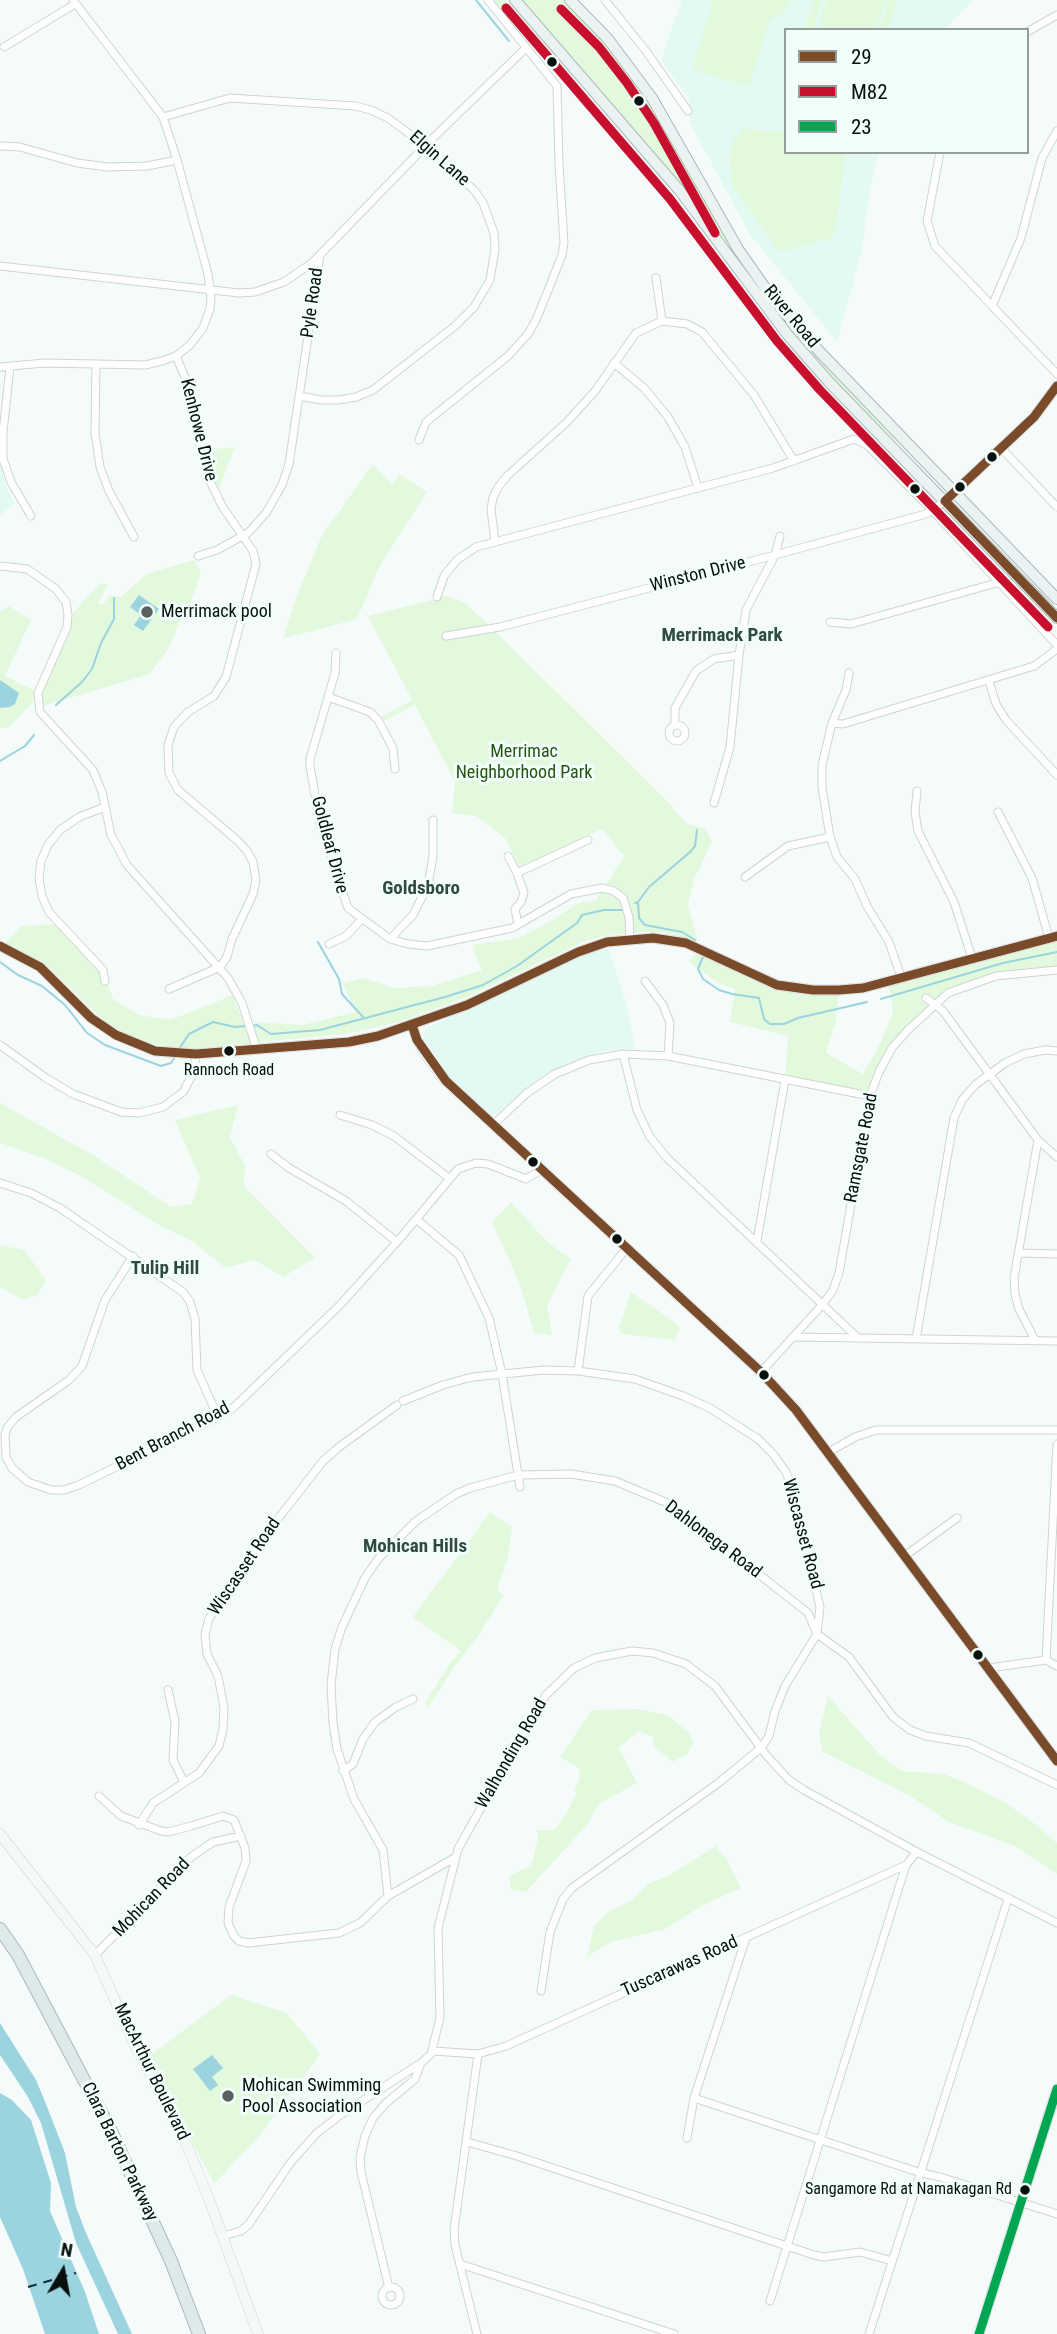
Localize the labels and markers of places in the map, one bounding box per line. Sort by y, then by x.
unlabelled marker [545,55,559,69]
unlabelled marker [632,94,646,108]
unlabelled marker [985,450,999,464]
unlabelled marker [953,480,967,494]
unlabelled marker [908,482,922,496]
place label: Merrimack pool [161,601,272,623]
marker: Merrimack pool [139,604,155,620]
marker: Rannoch Road [222,1044,236,1058]
place label: Rannoch Road [184,1061,274,1081]
unlabelled marker [526,1155,540,1169]
unlabelled marker [610,1232,624,1246]
unlabelled marker [757,1368,771,1382]
unlabelled marker [971,1648,985,1662]
place label: Mohican Swimming Pool Association [242,2075,381,2118]
marker: Mohican Swimming Pool Association [220,2088,236,2104]
place label: Sangamore Rd at Namakagan Rd [805,2180,1012,2200]
marker: Sangamore Rd at Namakagan Rd [1018,2183,1032,2197]

